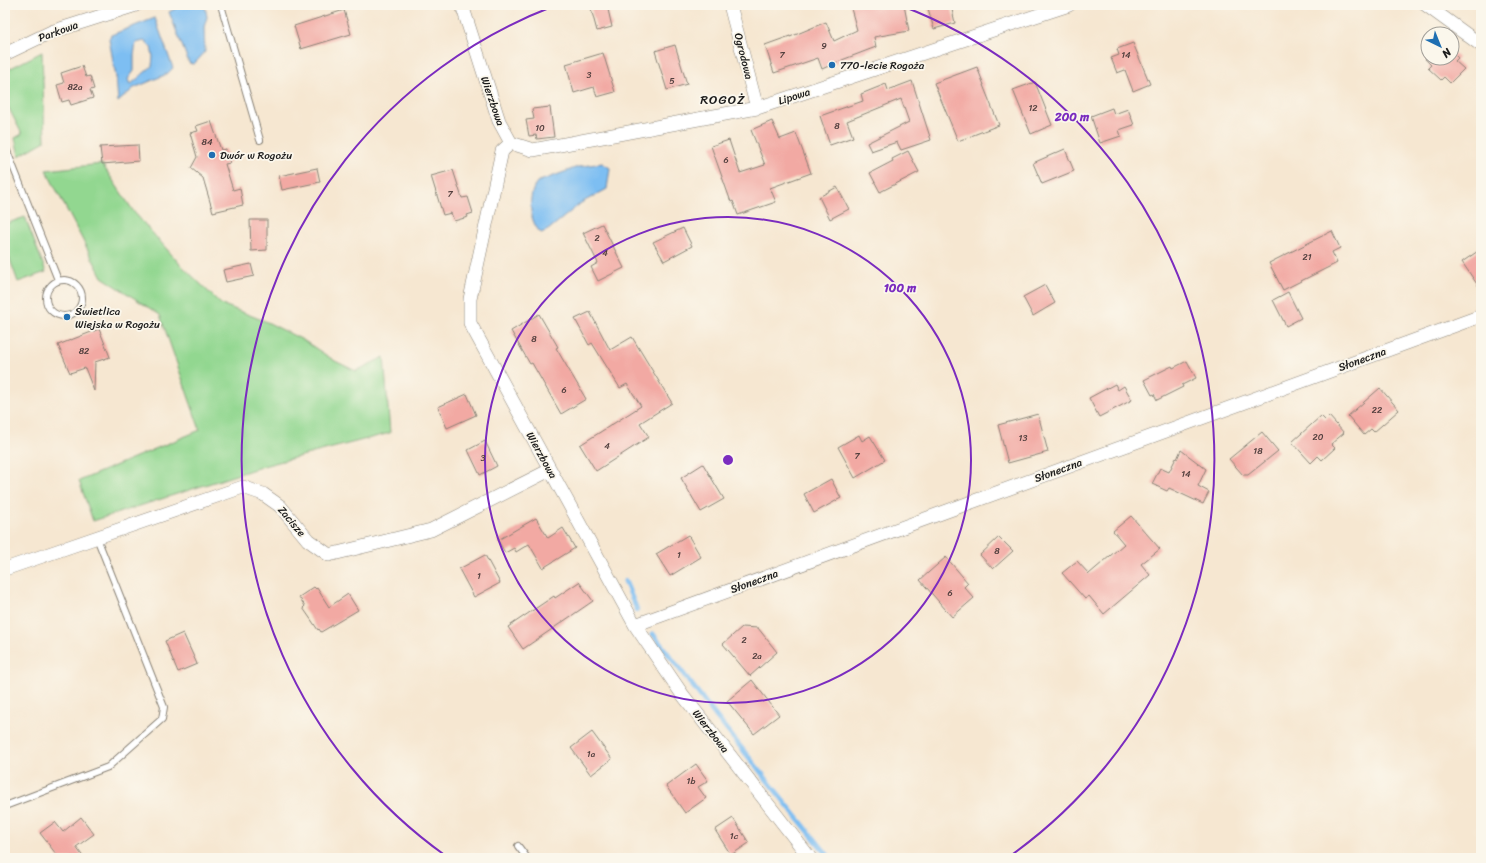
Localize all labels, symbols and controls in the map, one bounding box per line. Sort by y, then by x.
street label: Parkowa [36,15,81,47]
north arrow [1420,26,1460,66]
street label: Ogrodowa [729,31,759,82]
house number: 9 [821,38,827,54]
text: N [1437,43,1456,63]
house number: 7 [779,47,785,63]
house number: 14 [1121,47,1131,63]
place label: 770-lecie Rogoża [840,56,925,75]
marker: 770-lecie Rogoża [827,60,837,70]
house number: 3 [587,67,592,83]
house number: 5 [669,73,675,89]
street label: Wierzbowa [475,74,510,129]
house number: 82a [67,79,83,95]
street label: Lipowa [776,82,813,111]
district label: ROGOŻ [700,88,746,111]
house number: 12 [1028,100,1038,116]
text: 200 m [1054,106,1090,128]
house number: 8 [834,118,840,134]
house number: 10 [535,120,545,136]
house number: 84 [201,134,213,150]
place label: Dwór w Rogożu [220,146,292,165]
marker: Dwór w Rogożu [207,150,217,160]
house number: 6 [723,152,729,168]
house number: 7 [447,186,453,202]
house number: 2 [594,230,600,246]
house number: 4 [602,245,608,261]
house number: 21 [1302,249,1312,265]
text: 100 m [884,277,917,299]
place label: Świetlica Wiejska w Rogożu [75,302,160,334]
marker: Świetlica Wiejska w Rogożu [62,312,72,322]
house number: 8 [531,331,537,347]
street label: Słoneczna [1336,342,1389,377]
house number: 82 [79,343,89,359]
house number: 6 [561,382,567,398]
house number: 22 [1372,402,1382,418]
street label: Wierzbowa [521,428,563,483]
house number: 20 [1313,429,1324,445]
house number: 13 [1019,430,1027,446]
house number: 4 [604,438,610,454]
house number: 18 [1253,443,1263,459]
house number: 7 [854,448,860,464]
house number: 3 [481,450,486,466]
centre of rings [721,453,735,467]
street label: Słoneczna [1032,453,1085,488]
house number: 14 [1181,466,1191,482]
street label: Zacisze [273,502,311,542]
house number: 8 [994,543,1000,559]
house number: 1 [677,547,681,563]
street label: Słoneczna [728,564,781,599]
house number: 1 [477,568,481,584]
house number: 6 [947,585,953,601]
house number: 2 [741,632,747,648]
house number: 2a [752,648,762,664]
street label: Wierzbowa [687,705,734,758]
house number: 1a [587,746,596,762]
house number: 1b [687,773,695,789]
house number: 1c [730,828,739,844]

